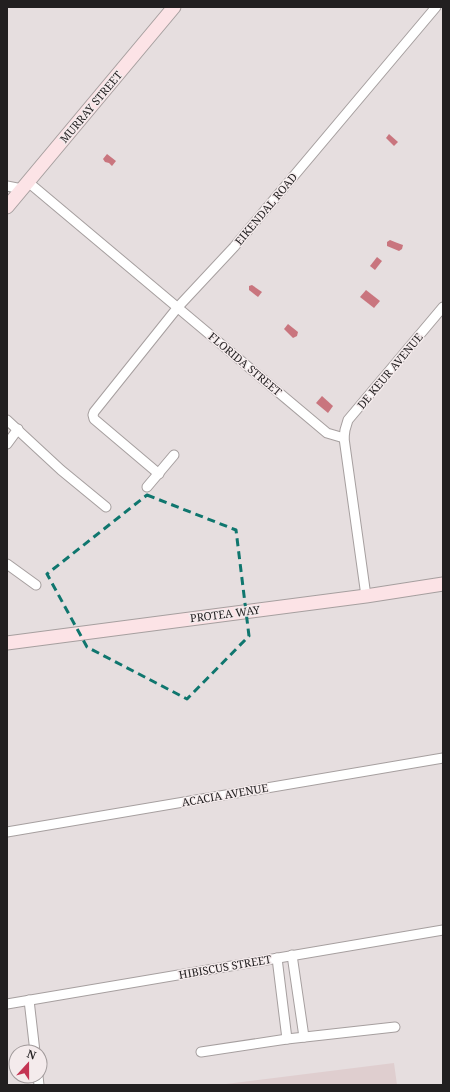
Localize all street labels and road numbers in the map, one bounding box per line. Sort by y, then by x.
street label: MURRAY STREET [56,67,125,146]
street label: EIKENDAL ROAD [231,169,300,248]
street label: FLORIDA STREET [206,329,285,399]
street label: DE KEUR AVENUE [353,330,426,412]
street label: PROTEA WAY [189,602,261,625]
street label: ACACIA AVENUE [181,779,269,809]
street label: HIBISCUS STREET [178,951,273,982]

